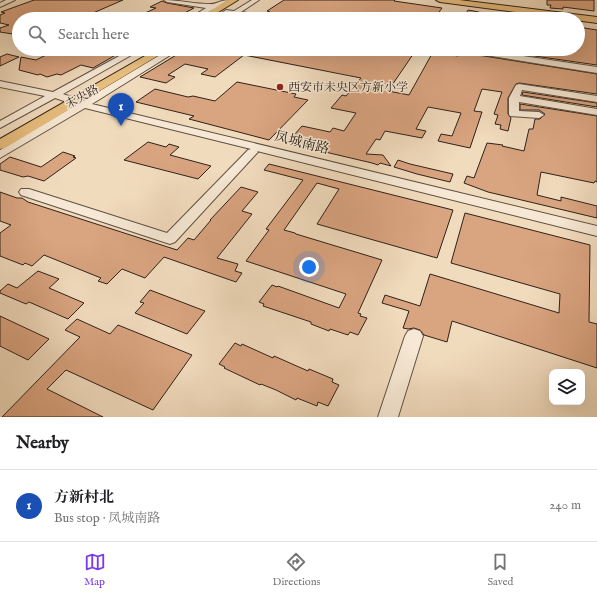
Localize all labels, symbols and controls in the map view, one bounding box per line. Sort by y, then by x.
search box [12,12,585,56]
icon: search [26,23,48,45]
text: Search here [58,25,129,44]
place label: 西安市未央区方新小学 [288,80,408,95]
street label: 未央路 [63,82,101,112]
marker: 西安市未央区方新小学 [275,82,285,92]
pin: 1 [108,93,134,126]
street label: 凤城南路 [273,127,331,159]
your location [299,257,319,277]
map controls [549,369,585,405]
button: layers [549,369,585,405]
text: Nearby [16,433,69,454]
text: 方新村北 [54,488,114,507]
text: 1 [27,497,31,514]
text: 240 m [549,497,581,514]
text: Bus stop · 凤城南路 [54,510,160,527]
tab: Map [84,551,106,589]
tab: Directions [273,551,320,589]
tab: Saved [487,551,513,589]

